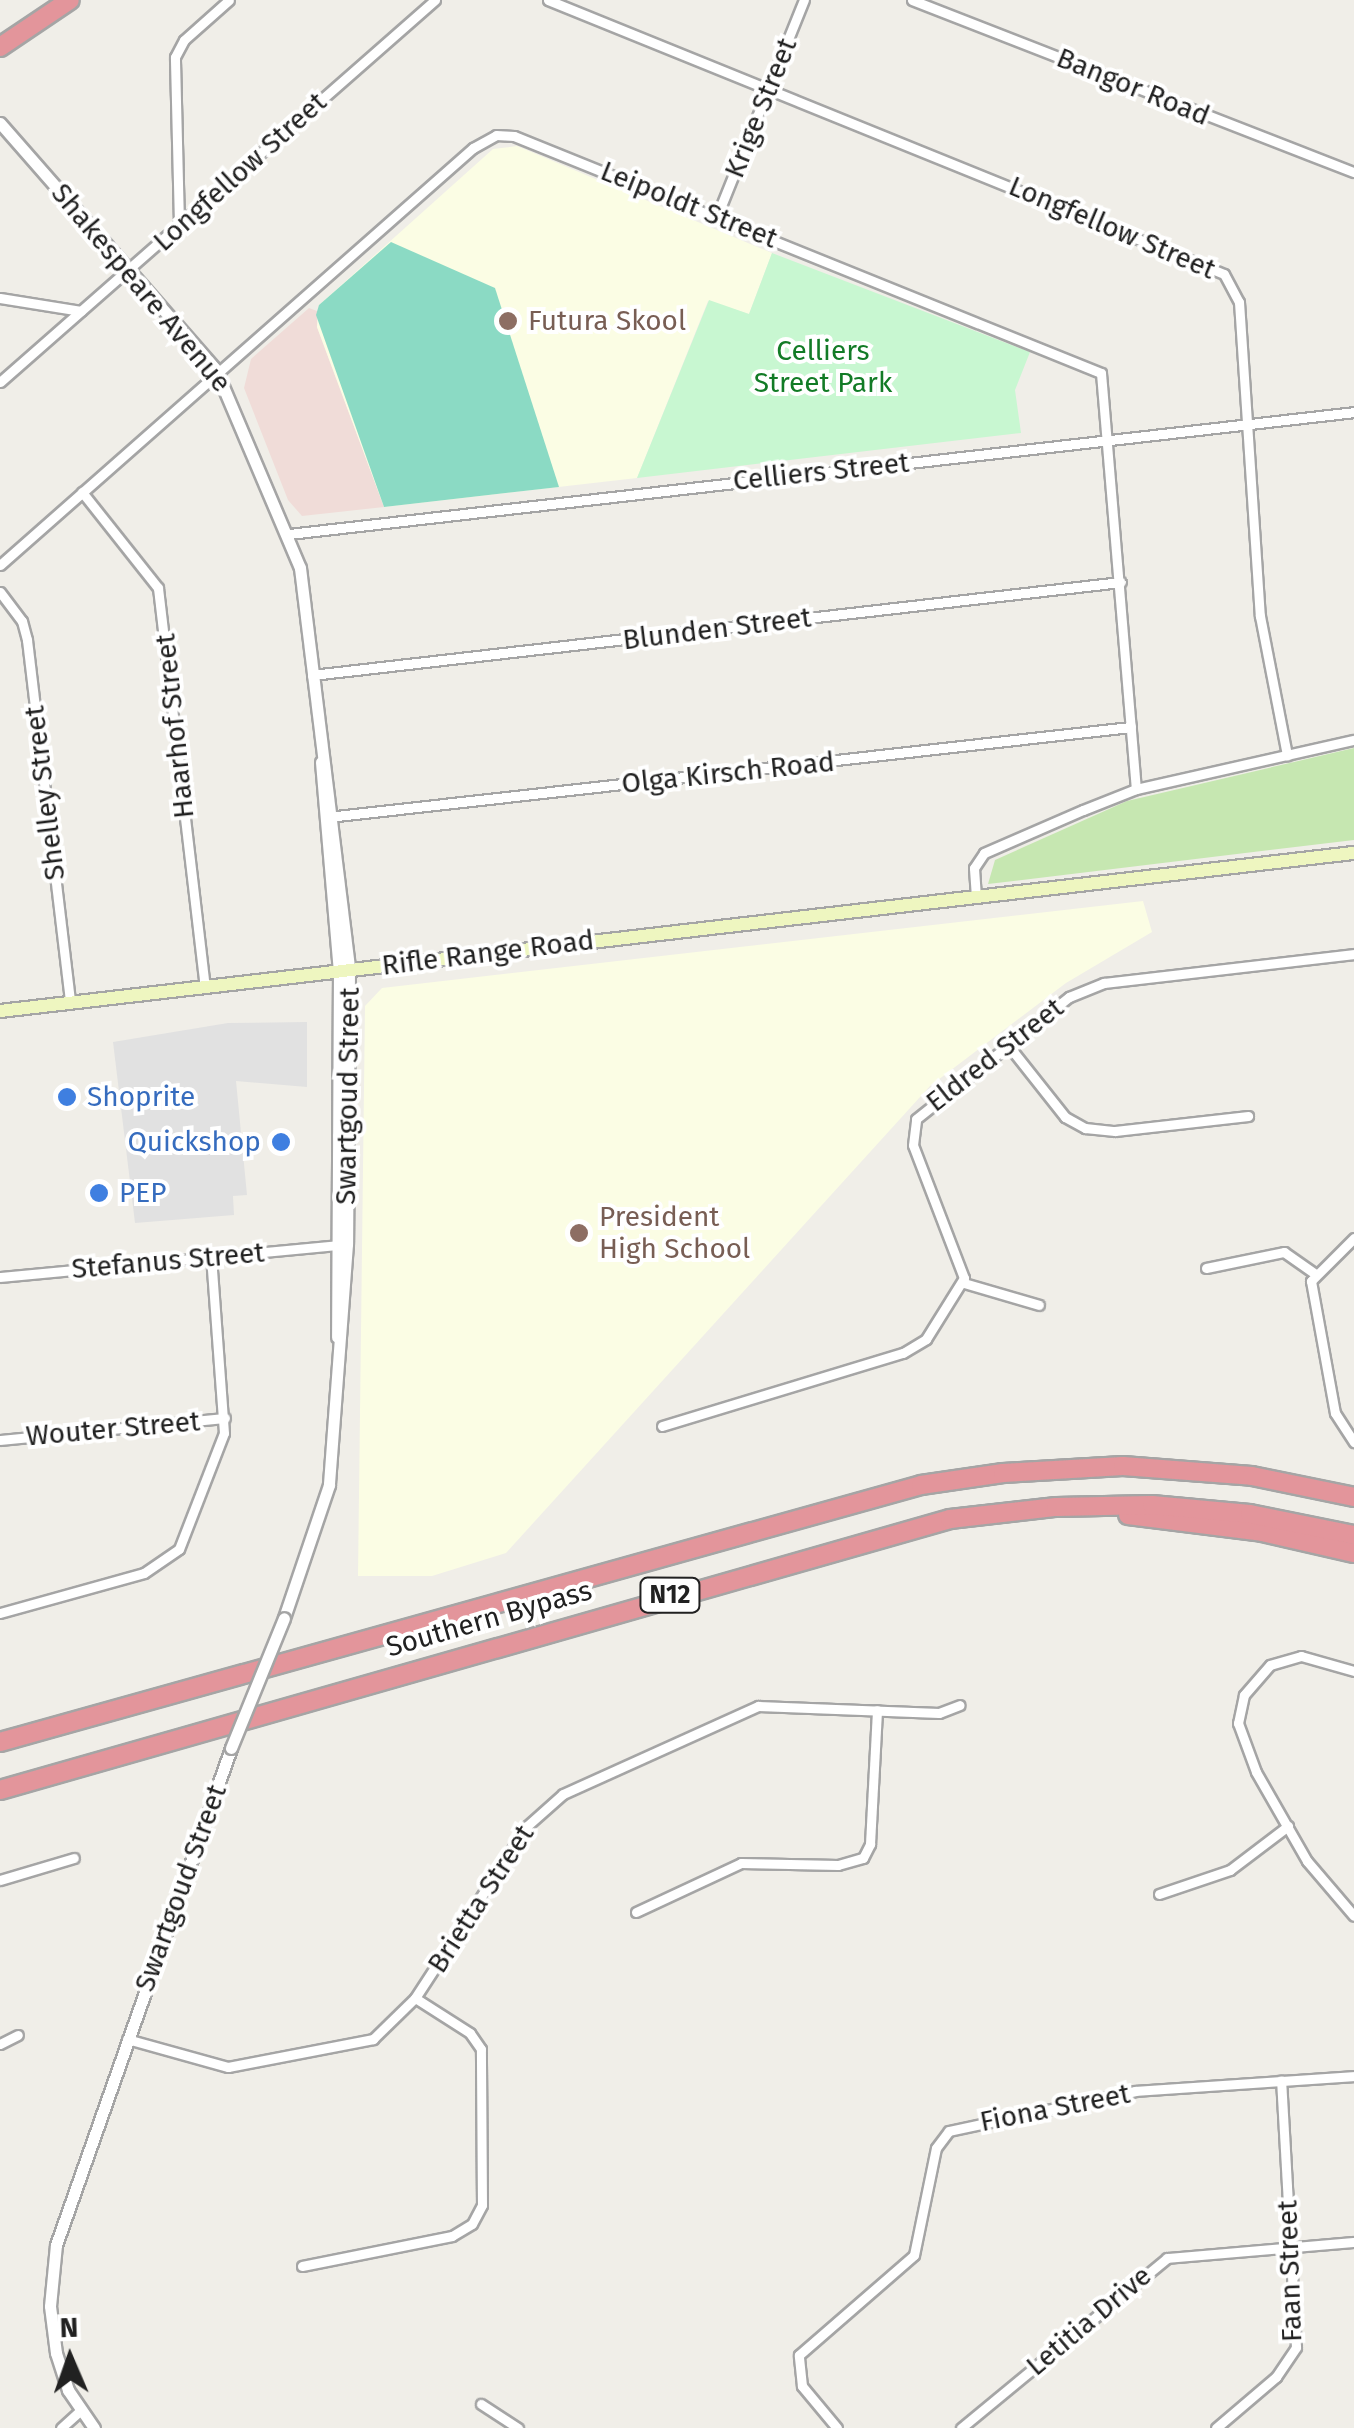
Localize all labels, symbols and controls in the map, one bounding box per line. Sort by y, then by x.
street label: Krige Street [718,33,804,183]
street label: Bangor Road [1052,41,1214,133]
street label: Longfellow Street [147,86,333,258]
street label: Leipoldt Street [596,154,782,256]
street label: Longfellow Street [1004,169,1220,287]
street label: Shakespeare Avenue [44,177,238,399]
place label: Futura Skool [528,304,686,338]
marker: Futura Skool [497,310,519,332]
park label: Celliers Street Park [754,334,892,400]
street label: Celliers Street [731,446,911,498]
street label: Blunden Street [621,601,813,657]
street label: Haarhof Street [149,632,201,820]
street label: Shelley Street [18,704,72,882]
street label: Olga Kirsch Road [620,745,836,801]
street label: Rifle Range Road [380,923,596,983]
street label: Swartgoud Street [329,987,367,1205]
street label: Eldred Street [920,991,1070,1119]
place label: Shoprite [87,1080,195,1114]
marker: Shoprite [56,1086,78,1108]
place label: Quickshop [127,1125,261,1159]
marker: Quickshop [270,1131,292,1153]
place label: PEP [119,1176,167,1210]
marker: PEP [88,1182,110,1204]
place label: President High School [599,1200,750,1266]
marker: President High School [568,1222,590,1244]
street label: Stefanus Street [70,1236,266,1286]
street label: Wouter Street [25,1405,201,1453]
street label: Southern Bypass [382,1574,596,1664]
road number: N12 [638,1575,702,1615]
street label: Swartgoud Street [128,1780,234,1996]
street label: Brietta Street [421,1819,541,1979]
street label: Fiona Street [977,2077,1133,2139]
street label: Faan Street [1271,2199,1309,2343]
street label: Letitia Drive [1020,2259,1158,2383]
north arrow [20,2308,120,2408]
text: N [59,2311,79,2344]

